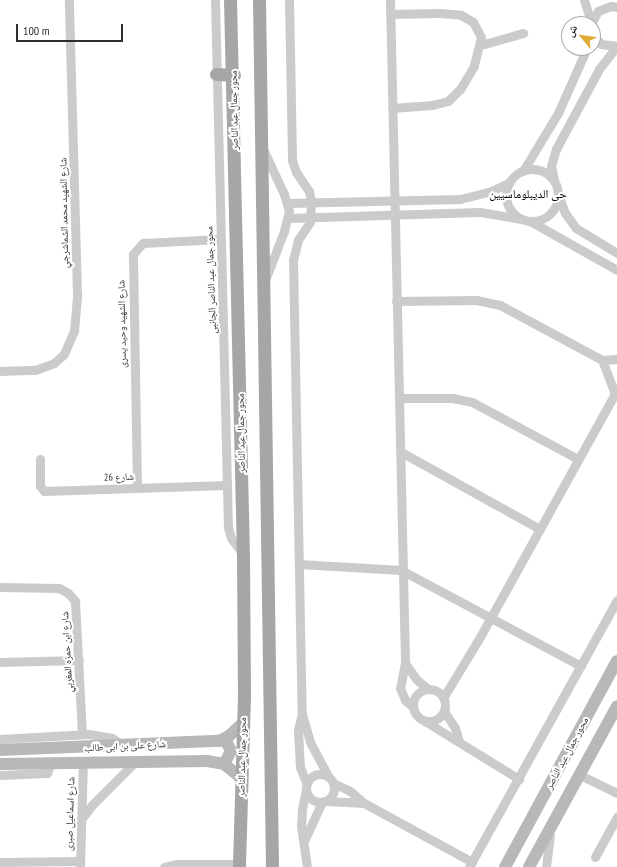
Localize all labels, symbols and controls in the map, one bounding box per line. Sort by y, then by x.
scale bar [18,16,125,42]
north arrow [561,16,601,56]
text: ش [562,22,580,39]
text: 100 m [23,23,50,38]
street label: محور جمال عبد الناصر [227,70,241,150]
street label: شارع الشهيد محمد الشماشرجي [57,158,71,268]
district label: حى الديبلوماسيين [489,187,567,201]
street label: محور جمال عبد الناصر الجانبى [203,226,219,334]
street label: شارع الشهيد وحيد يسرى [115,280,129,368]
street label: محور جمال عبد الناصر [234,393,248,473]
street label: شارع 26 [104,470,134,484]
street label: شارع ابن حمزه المغربي [59,611,75,693]
street label: محور جمال عبد الناصر [543,715,591,791]
street label: محور جمال عبد الناصر [235,717,249,797]
street label: شارع على بن ابى طالب [84,738,166,754]
street label: شارع اسماعيل صبرى [63,777,77,851]

